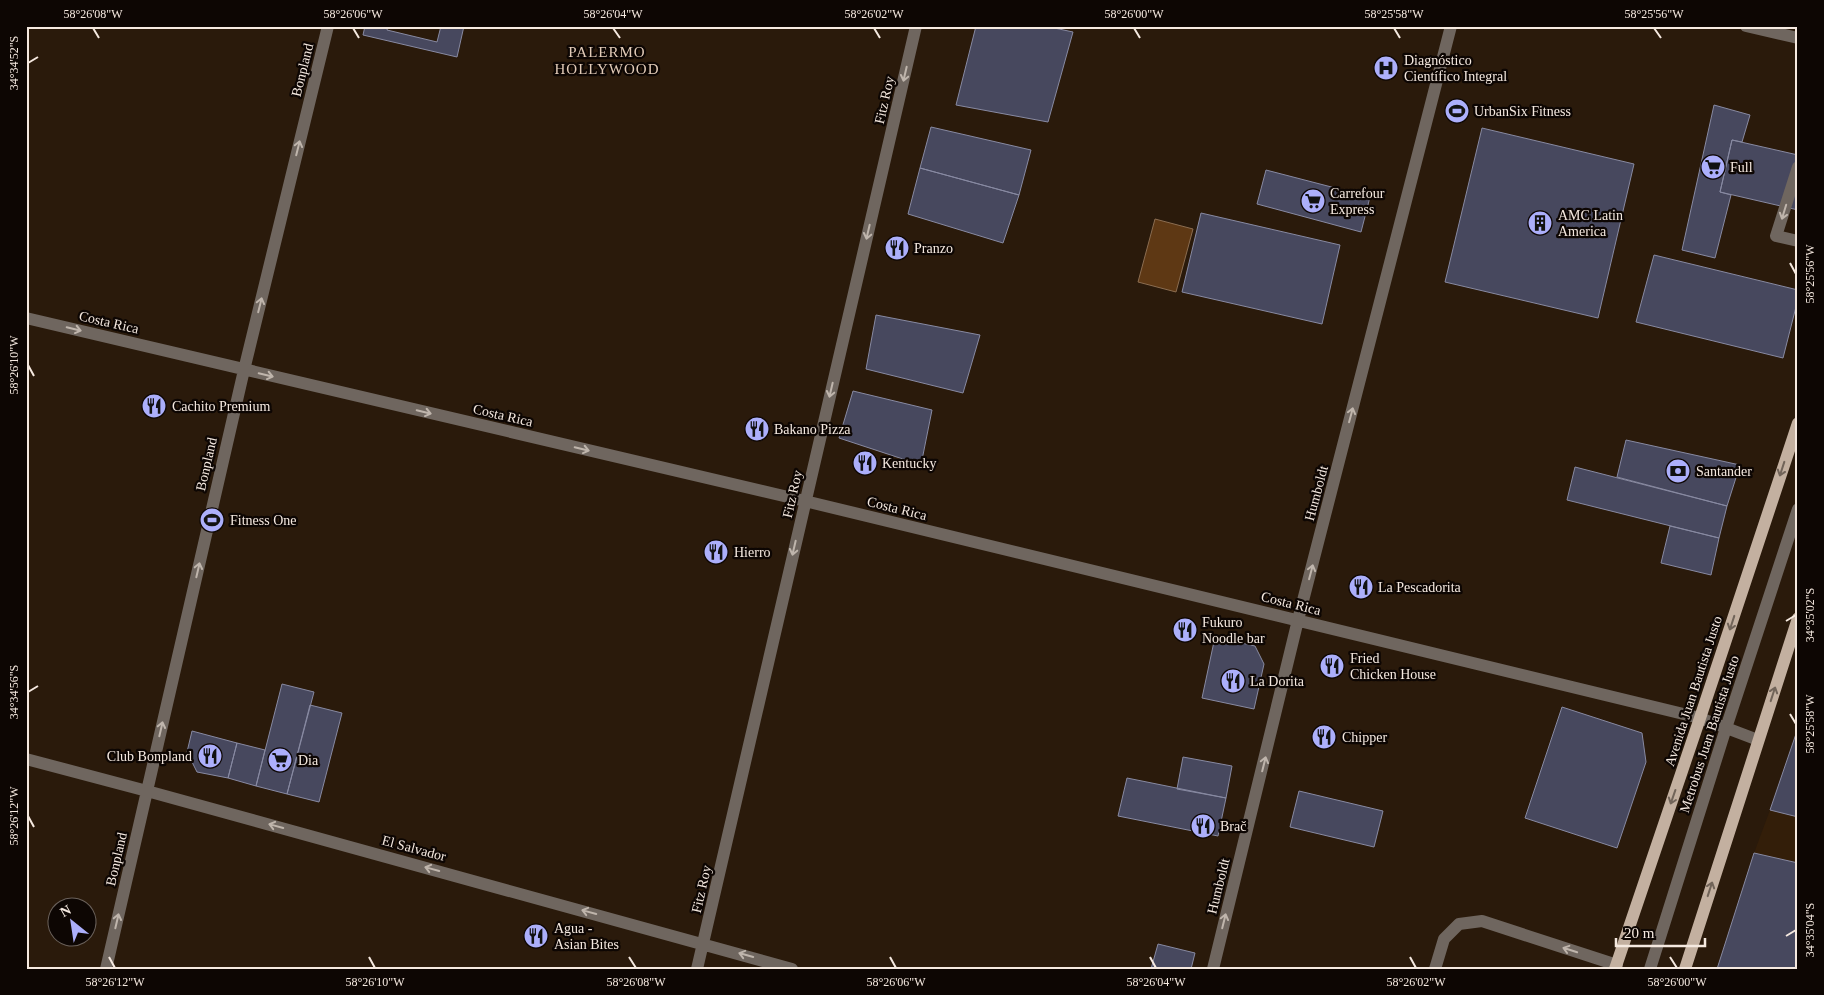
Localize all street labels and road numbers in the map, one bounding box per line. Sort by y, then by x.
street label: Bonpland [289,42,316,98]
street label: Fitz Roy [872,75,897,125]
street label: Costa Rica [77,308,141,337]
street label: Costa Rica [471,401,535,430]
street label: Bonpland [193,436,220,492]
street label: Humboldt [1302,464,1331,522]
street label: Fitz Roy [780,469,805,519]
street label: Costa Rica [865,494,929,523]
street label: Costa Rica [1259,589,1323,618]
street label: Avenida Juan Bautista Justo [1662,614,1725,768]
street label: Metrobus Juan Bautista Justo [1677,654,1742,815]
street label: Bonpland [103,831,130,887]
street label: El Salvador [380,833,448,864]
street label: Humboldt [1204,857,1233,915]
street label: Fitz Roy [689,864,714,914]

